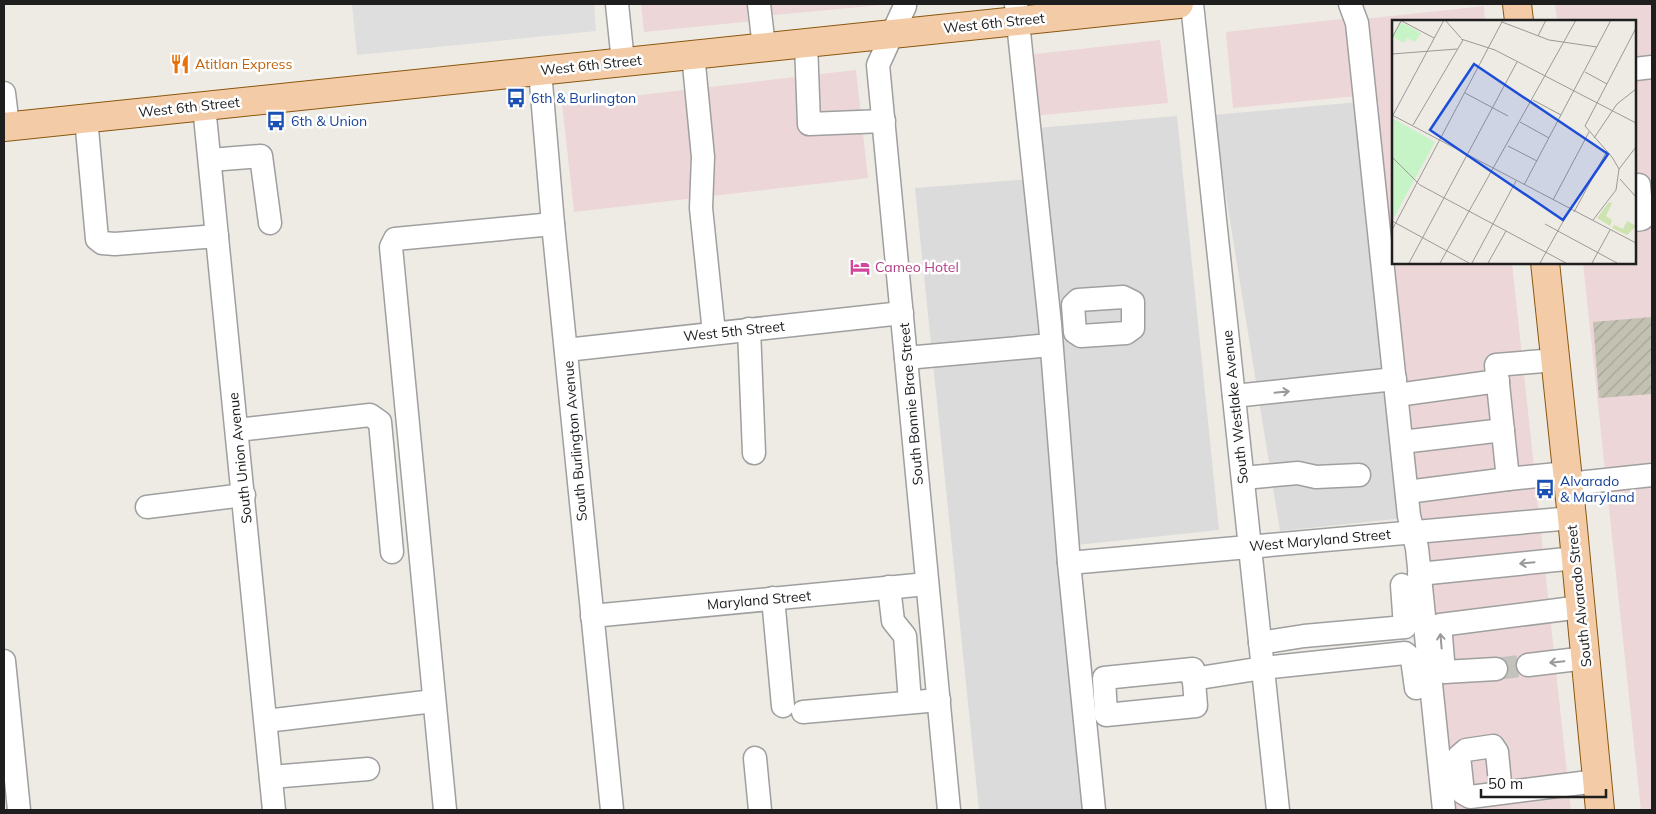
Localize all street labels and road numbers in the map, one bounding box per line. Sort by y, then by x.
street label: West 6th Street [943,9,1046,37]
street label: West 6th Street [540,51,643,79]
street label: West 6th Street [138,93,241,121]
street label: West 5th Street [683,317,786,345]
street label: South Bonnie Brae Street [895,322,927,486]
street label: South Westlake Avenue [1218,329,1252,485]
street label: South Burlington Avenue [559,360,591,522]
street label: South Union Avenue [224,391,256,525]
street label: South Alvarado Street [1563,524,1595,668]
street label: West Maryland Street [1249,525,1392,555]
street label: Maryland Street [706,586,812,614]

